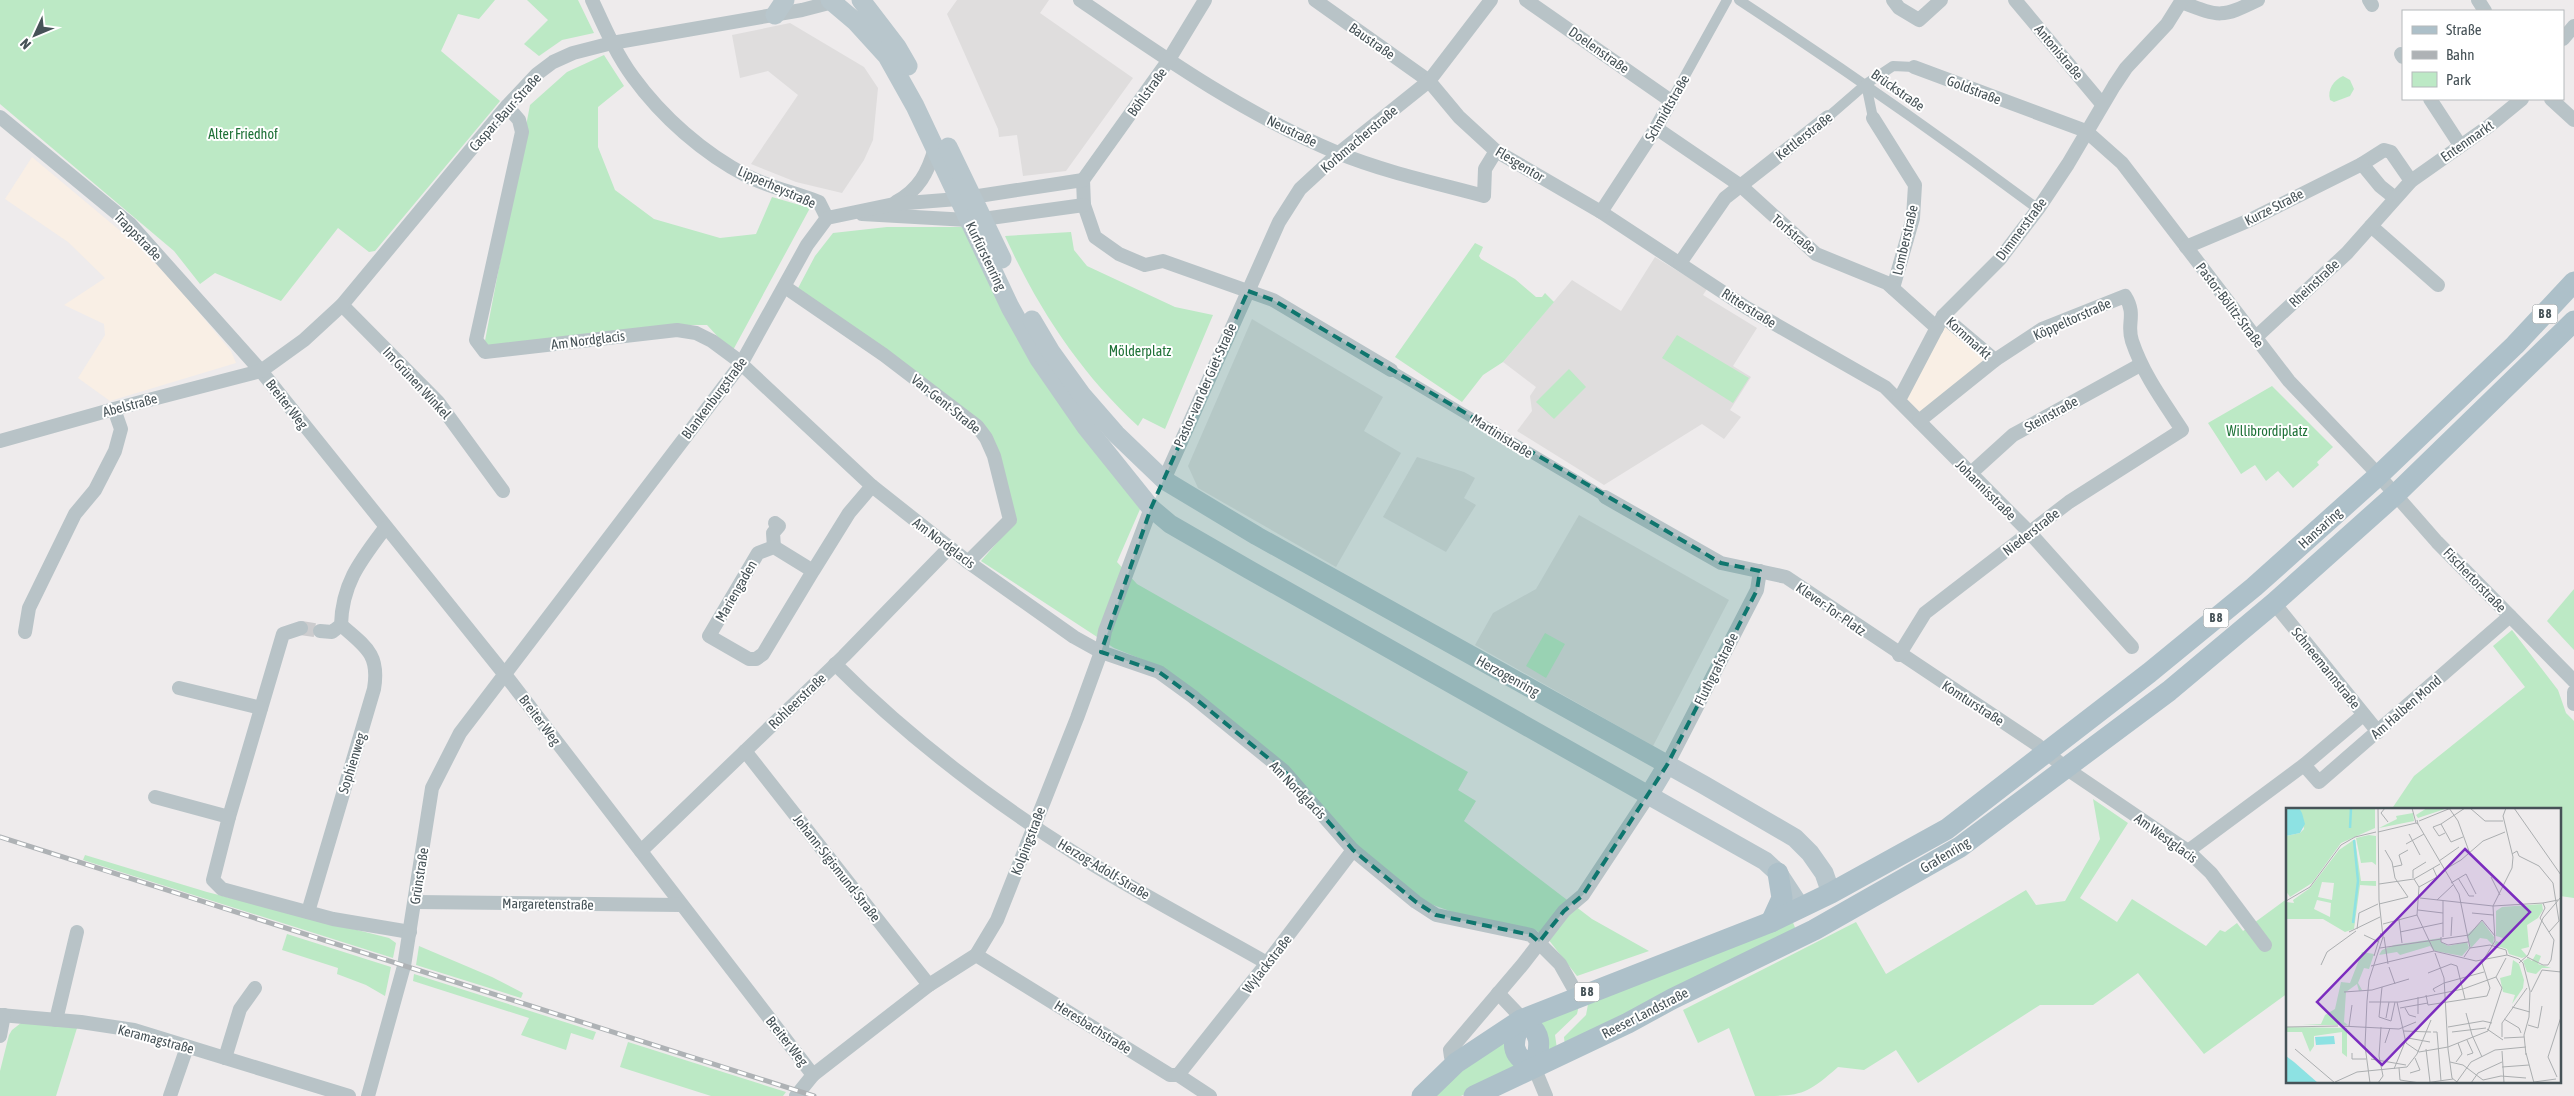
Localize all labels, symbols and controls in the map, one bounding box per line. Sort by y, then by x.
north arrow [10,10,60,60]
legend [2402,10,2564,100]
street label: Baustraße [1346,19,1398,63]
street label: Antonistraße [2032,21,2086,83]
text: Straße [2446,21,2482,38]
street label: Doelenstraße [1566,23,1632,77]
text: N [17,36,34,53]
text: Bahn [2446,46,2475,63]
street label: Böhlstraße [1124,65,1170,119]
street label: Brückstraße [1868,66,1928,114]
street label: Caspar-Baur-Straße [466,70,544,154]
text: Park [2446,71,2471,88]
street label: Schmidtstraße [1642,72,1692,144]
street label: Goldstraße [1945,72,2003,108]
street label: Korbmacherstraße [1317,102,1401,176]
street label: Kettlerstraße [1773,109,1835,163]
street label: Neustraße [1264,112,1320,150]
street label: Entenmarkt [2438,117,2496,165]
park label: Alter Friedhof [208,126,278,142]
street label: Flesgentor [1493,143,1548,185]
street label: Lipperheystraße [736,163,818,211]
street label: Kurze Straße [2242,185,2306,229]
street label: Dimmerstraße [1992,195,2050,263]
street label: Lomberstraße [1889,203,1921,277]
street label: Trappstraße [111,208,165,264]
street label: Torfstraße [1769,211,1819,257]
street label: Kurfürstenring [963,219,1009,293]
street label: Rheinstraße [2286,256,2342,310]
street label: Pastor-Bölitz-Straße [2193,259,2267,351]
street label: Ritterstraße [1719,285,1779,331]
street label: Köppeltorstraße [2031,295,2113,343]
road number: B 8 [2532,304,2558,324]
street label: Kornmarkt [1943,314,1995,362]
street label: Pastor-van der Giet-Straße [1170,321,1240,449]
street label: Am Nordglacis [550,328,626,352]
park label: Mölderplatz [1109,343,1171,359]
street label: Im Grünen Winkel [380,344,454,422]
street label: Blankenburgstraße [678,354,750,442]
street label: Van-Gent-Straße [908,371,984,437]
street label: Breiter Weg [263,376,311,432]
street label: Abelstraße [101,390,159,420]
street label: Steinstraße [2022,393,2080,435]
street label: Martinistraße [1468,411,1536,461]
park label: Willibrordiplatz [2226,423,2308,439]
street label: Johannisstraße [1953,457,2019,523]
street label: Hansaring [2295,504,2345,552]
street label: Niederstraße [2000,505,2062,559]
street label: Am Nordglacis [910,514,978,572]
street label: Fischertorstraße [2440,545,2510,615]
street label: Mariengaden [712,557,760,625]
street label: Klever-Tor-Platz [1793,579,1869,639]
road number: B 8 [2204,608,2228,628]
street label: Schneemannstraße [2288,624,2364,712]
street label: Fluthgrafstraße [1691,630,1741,708]
street label: Herzogenring [1474,652,1542,700]
street label: Rohleerstraße [765,670,829,732]
street label: Am Halben Mond [2367,672,2445,742]
street label: Komturstraße [1939,677,2007,729]
street label: Breiter Weg [516,692,564,748]
street label: Sophienweg [335,731,369,795]
street label: Am Nordglacis [1267,758,1330,822]
street label: Kolpingstraße [1008,805,1048,877]
inset map [2286,808,2562,1084]
street label: Am Westglacis [2132,810,2200,866]
street label: Johann-Sigismund-Straße [790,811,884,925]
street label: Grafenring [1917,834,1973,876]
street label: Herzog-Adolf-Straße [1055,835,1153,903]
street label: Grünstraße [407,846,431,906]
street label: Margaretenstraße [502,895,594,913]
street label: Wylackstraße [1239,932,1295,996]
road number: B 8 [1574,982,1600,1002]
street label: Reeser Landstraße [1599,984,1691,1042]
street label: Heresbachstraße [1052,997,1134,1057]
street label: Breiter Weg [763,1013,811,1069]
street label: Keramagstraße [116,1021,196,1057]

